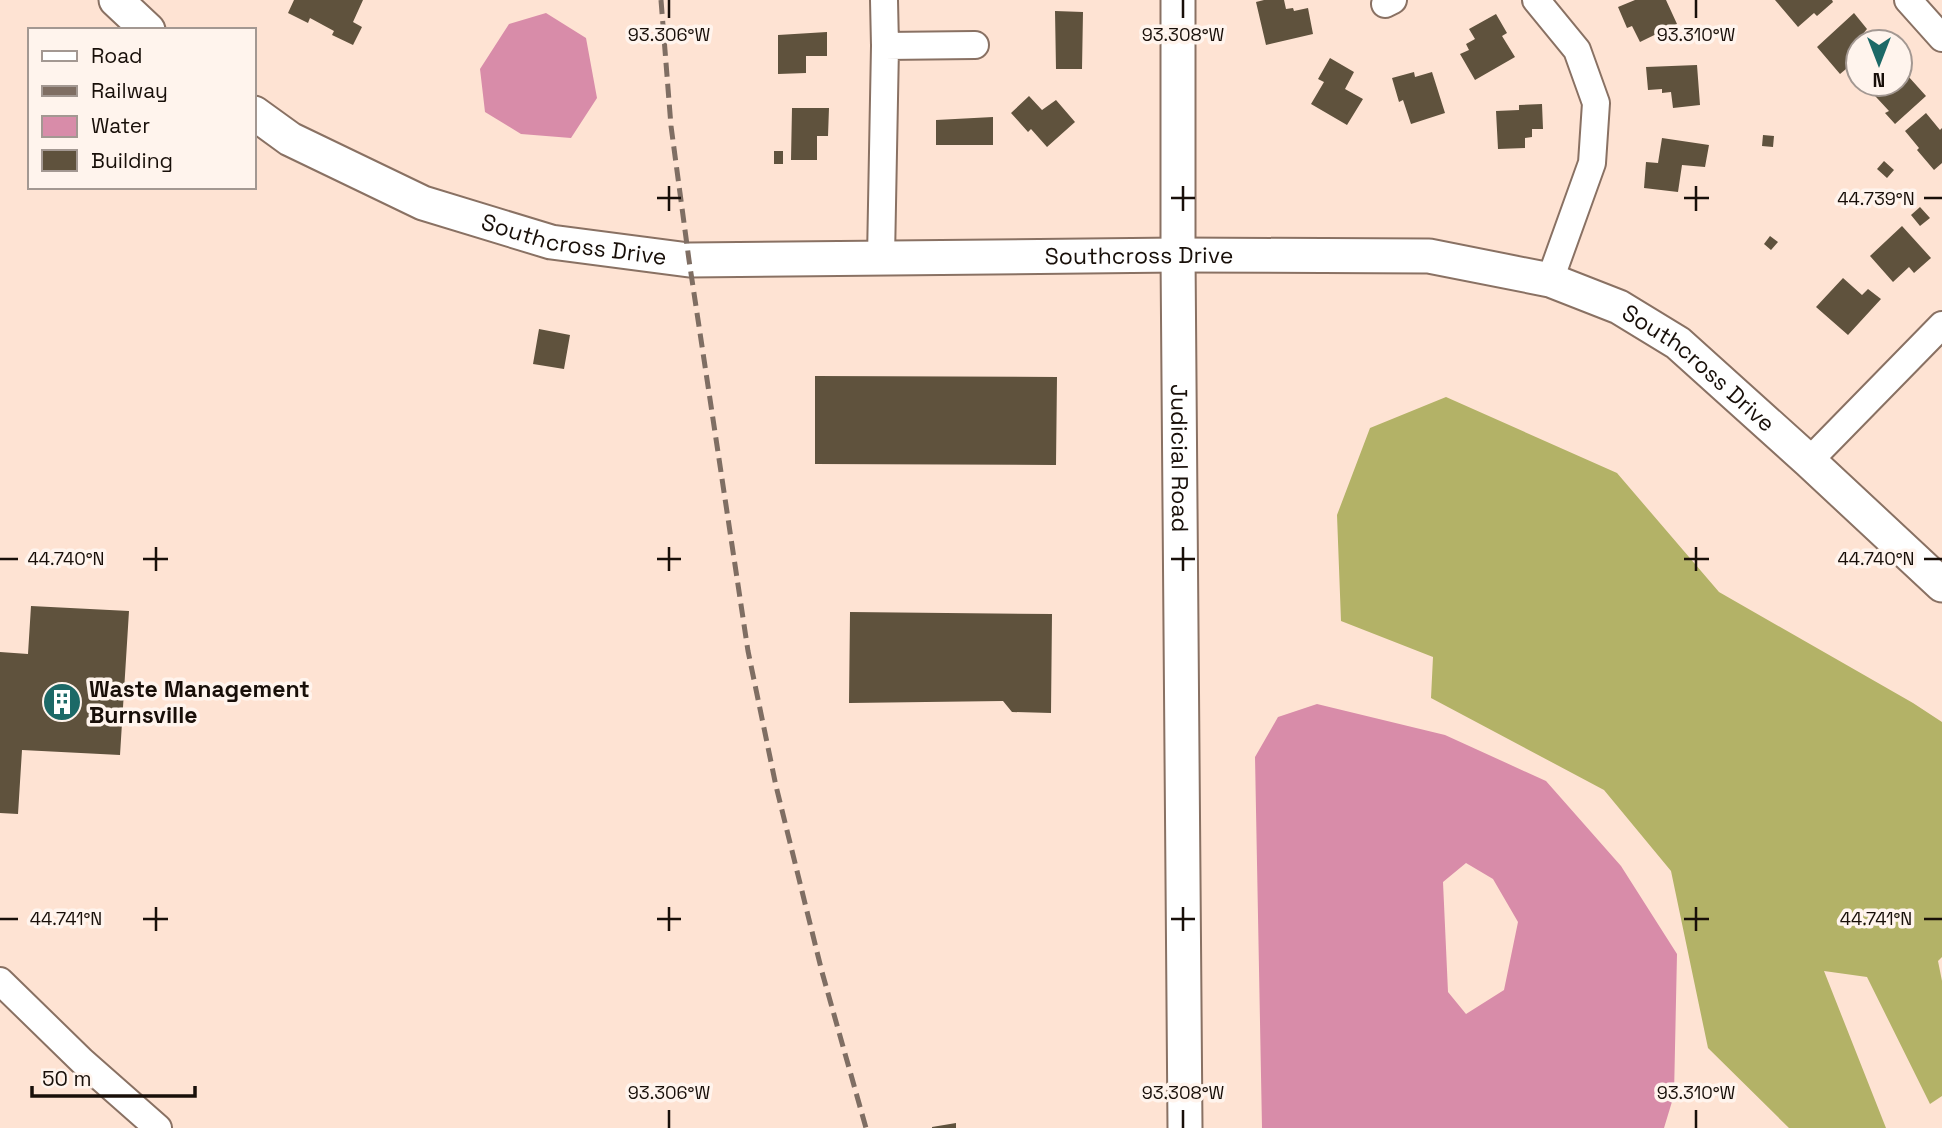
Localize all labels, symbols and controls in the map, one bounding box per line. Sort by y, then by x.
text: 93.306°W [628,23,710,46]
text: 93.308°W [1142,23,1225,46]
text: 93.310°W [1657,23,1736,46]
legend [28,28,256,189]
north arrow [1844,28,1914,98]
text: Road [91,42,143,69]
text: N [1873,67,1885,92]
text: Railway [91,77,168,104]
text: Water [91,112,150,139]
text: Building [91,147,173,174]
text: 44.739°N [1837,187,1915,210]
street label: Southcross Drive [478,207,668,272]
street label: Southcross Drive [1045,240,1233,271]
street label: Southcross Drive [1616,297,1781,438]
street label: Judicial Road [1164,384,1195,532]
text: 44.740°N [27,547,105,570]
text: 44.740°N [1837,547,1915,570]
place label: Waste Management Burnsville [89,674,310,730]
building icon: Waste Management Burnsville [41,681,83,723]
text: 44.741°N [30,907,102,930]
text: 44.741°N [1840,907,1912,930]
scale bar [32,1054,194,1098]
text: 50 m [42,1065,92,1092]
text: 93.306°W [628,1081,710,1104]
text: 93.308°W [1142,1081,1225,1104]
text: 93.310°W [1657,1081,1736,1104]

